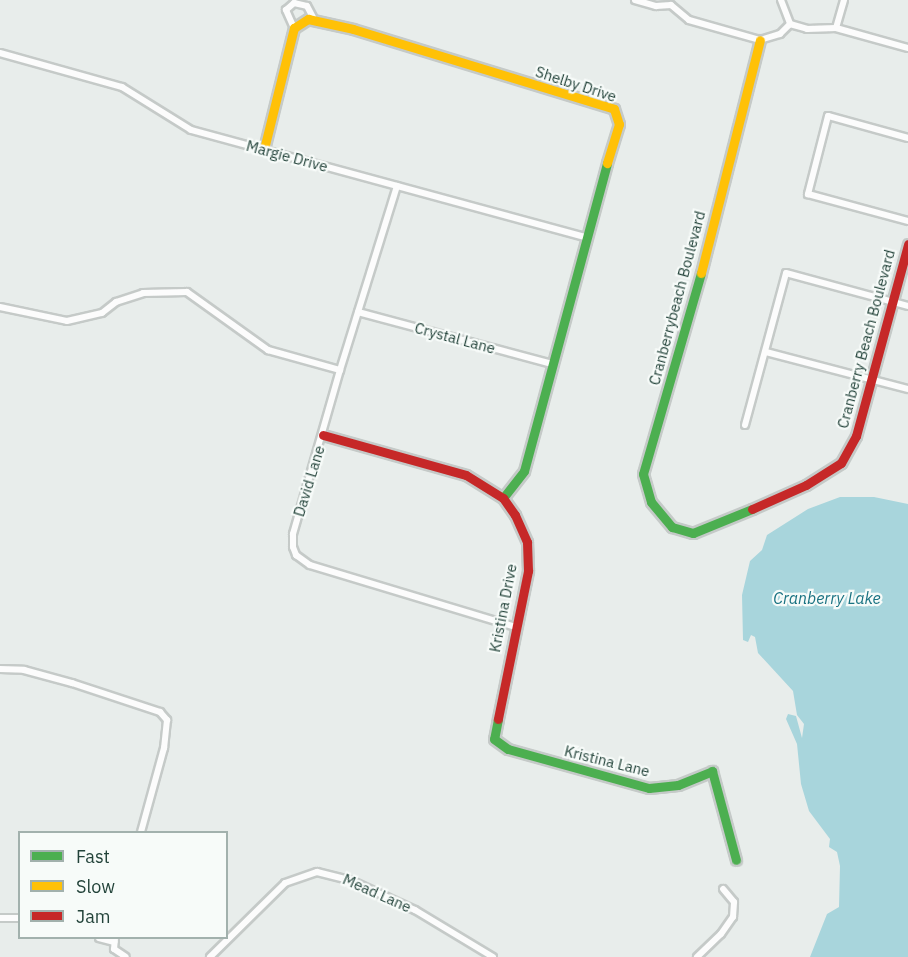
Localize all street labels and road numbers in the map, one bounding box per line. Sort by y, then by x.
street label: Shelby Drive [533,62,619,106]
street label: Margie Drive [244,136,330,176]
street label: Cranberrybeach Boulevard [645,209,709,387]
street label: Cranberry Beach Boulevard [833,248,899,430]
street label: Crystal Lane [413,319,497,357]
street label: David Lane [290,443,328,519]
street label: Kristina Drive [486,562,520,654]
street label: Kristina Lane [563,742,651,780]
street label: Mead Lane [340,870,414,916]

